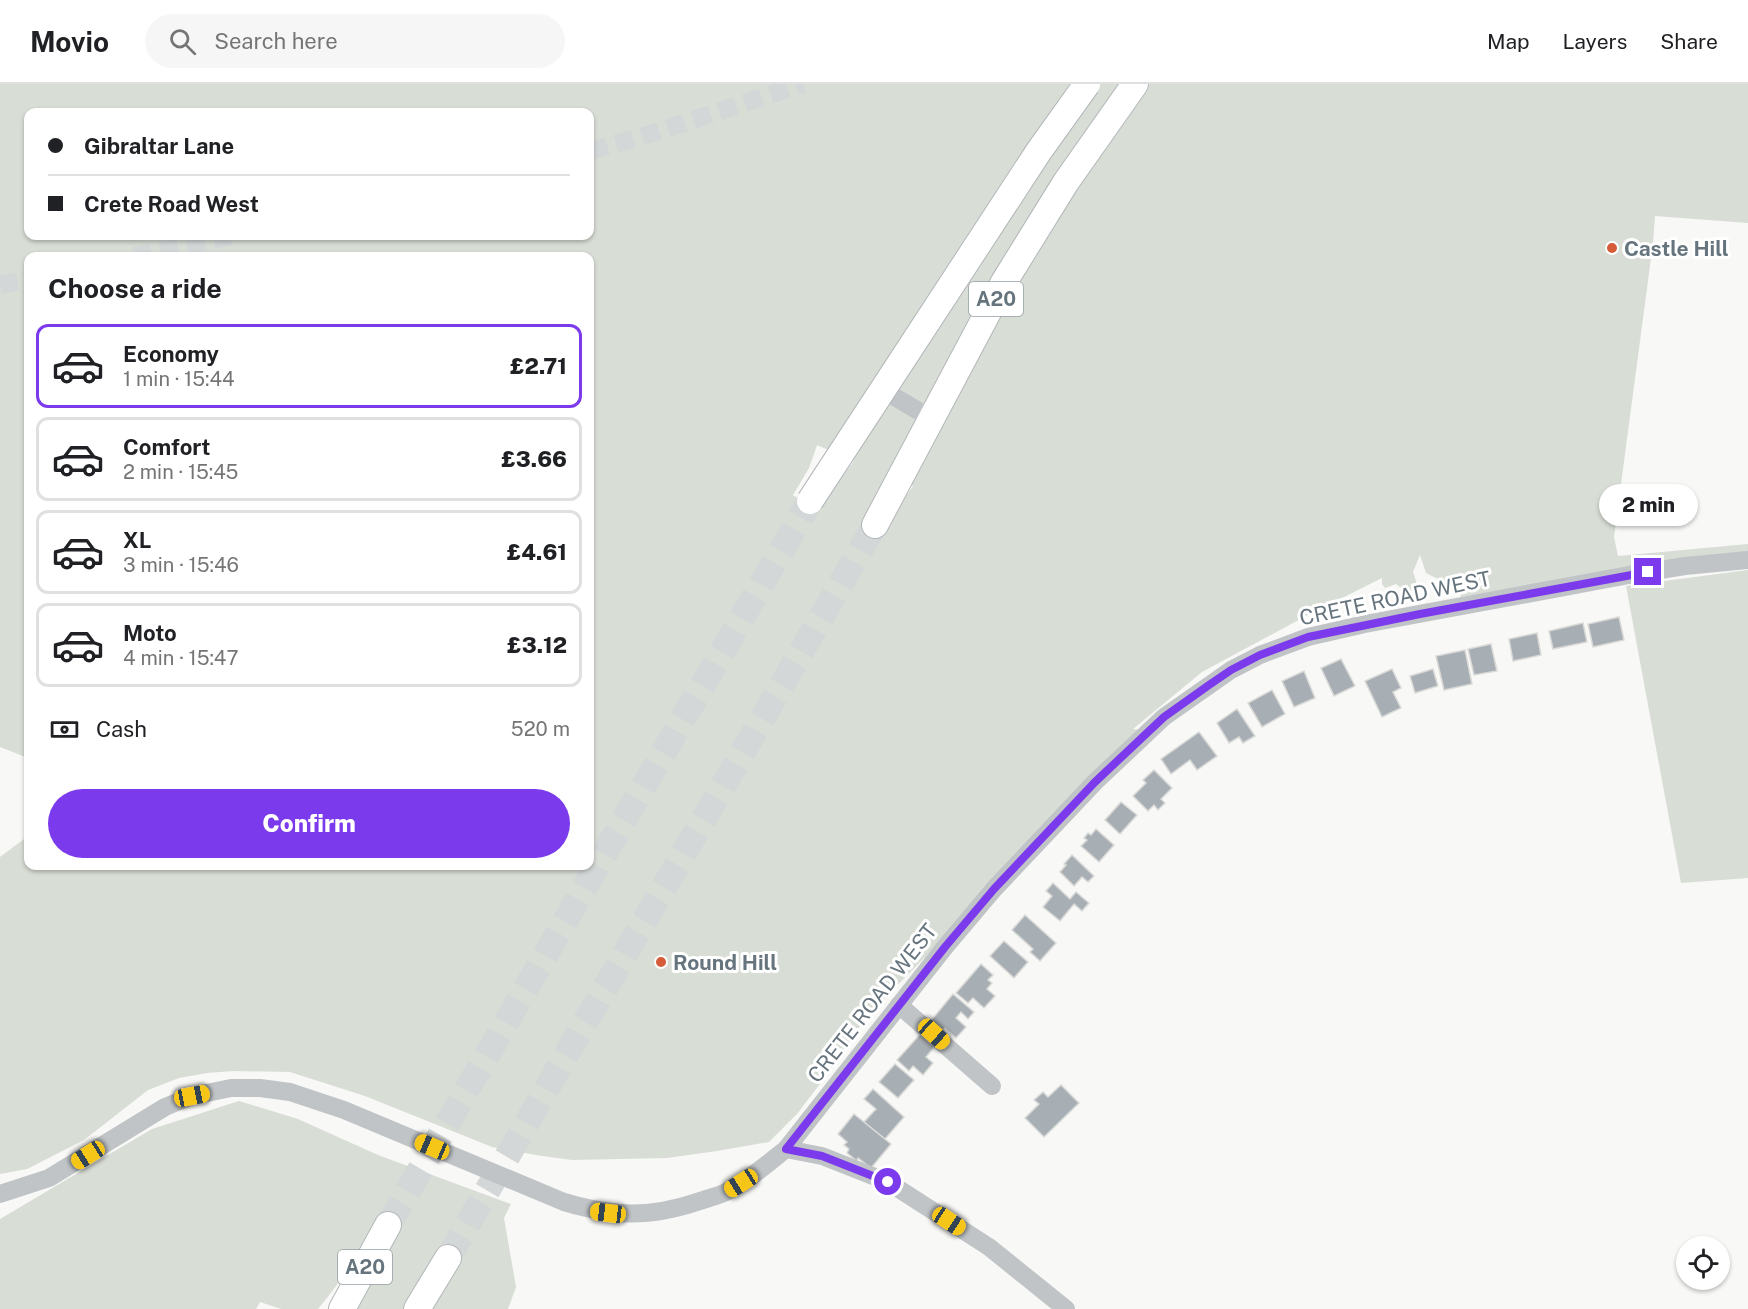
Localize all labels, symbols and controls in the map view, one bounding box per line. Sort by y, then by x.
search box [145,14,565,68]
text: Movio [30,25,109,58]
icon: search [166,25,199,58]
text: Search here [214,28,338,54]
text: Map [1487,29,1530,54]
text: Layers [1563,29,1627,54]
text: Share [1660,29,1718,54]
text: Gibraltar Lane [84,133,234,159]
text: Crete Road West [84,191,259,217]
place label: Castle Hill [1624,236,1729,261]
marker: Castle Hill [1605,241,1619,255]
text: Choose a ride [48,272,222,304]
road number: A20 [969,282,1023,316]
icon: car [51,339,105,393]
text: Economy [123,341,219,367]
text: £2.71 [510,353,567,379]
text: 1 min · 15:44 [123,367,235,391]
icon: car [51,432,105,486]
text: Comfort [123,434,210,460]
text: £3.66 [501,446,567,472]
text: 2 min · 15:45 [123,460,238,484]
callout: 2 min [1598,485,1698,527]
text: 2 min [1622,493,1675,517]
icon: car [51,525,105,579]
text: XL [123,527,151,553]
text: £4.61 [507,539,567,565]
text: 3 min · 15:46 [123,553,239,577]
route end [1634,558,1661,585]
street label: CRETE ROAD WEST [1297,566,1493,630]
icon: car [51,618,105,672]
text: Moto [123,620,177,646]
text: £3.12 [507,632,567,658]
text: 4 min · 15:47 [123,646,238,670]
icon: cash [48,713,81,746]
text: Cash [96,716,147,742]
text: 520 m [511,717,570,741]
button: Confirm [48,789,570,858]
street label: CRETE ROAD WEST [802,919,942,1087]
place label: Round Hill [673,950,777,975]
marker: Round Hill [654,955,668,969]
car [915,1015,953,1053]
car [173,1084,211,1108]
car [412,1132,452,1162]
car [68,1138,108,1172]
car [721,1166,761,1200]
route start [874,1168,901,1195]
car [589,1202,627,1224]
car [929,1204,969,1238]
map controls [1676,1236,1730,1290]
button: locate [1676,1236,1730,1290]
road number: A20 [338,1250,392,1284]

